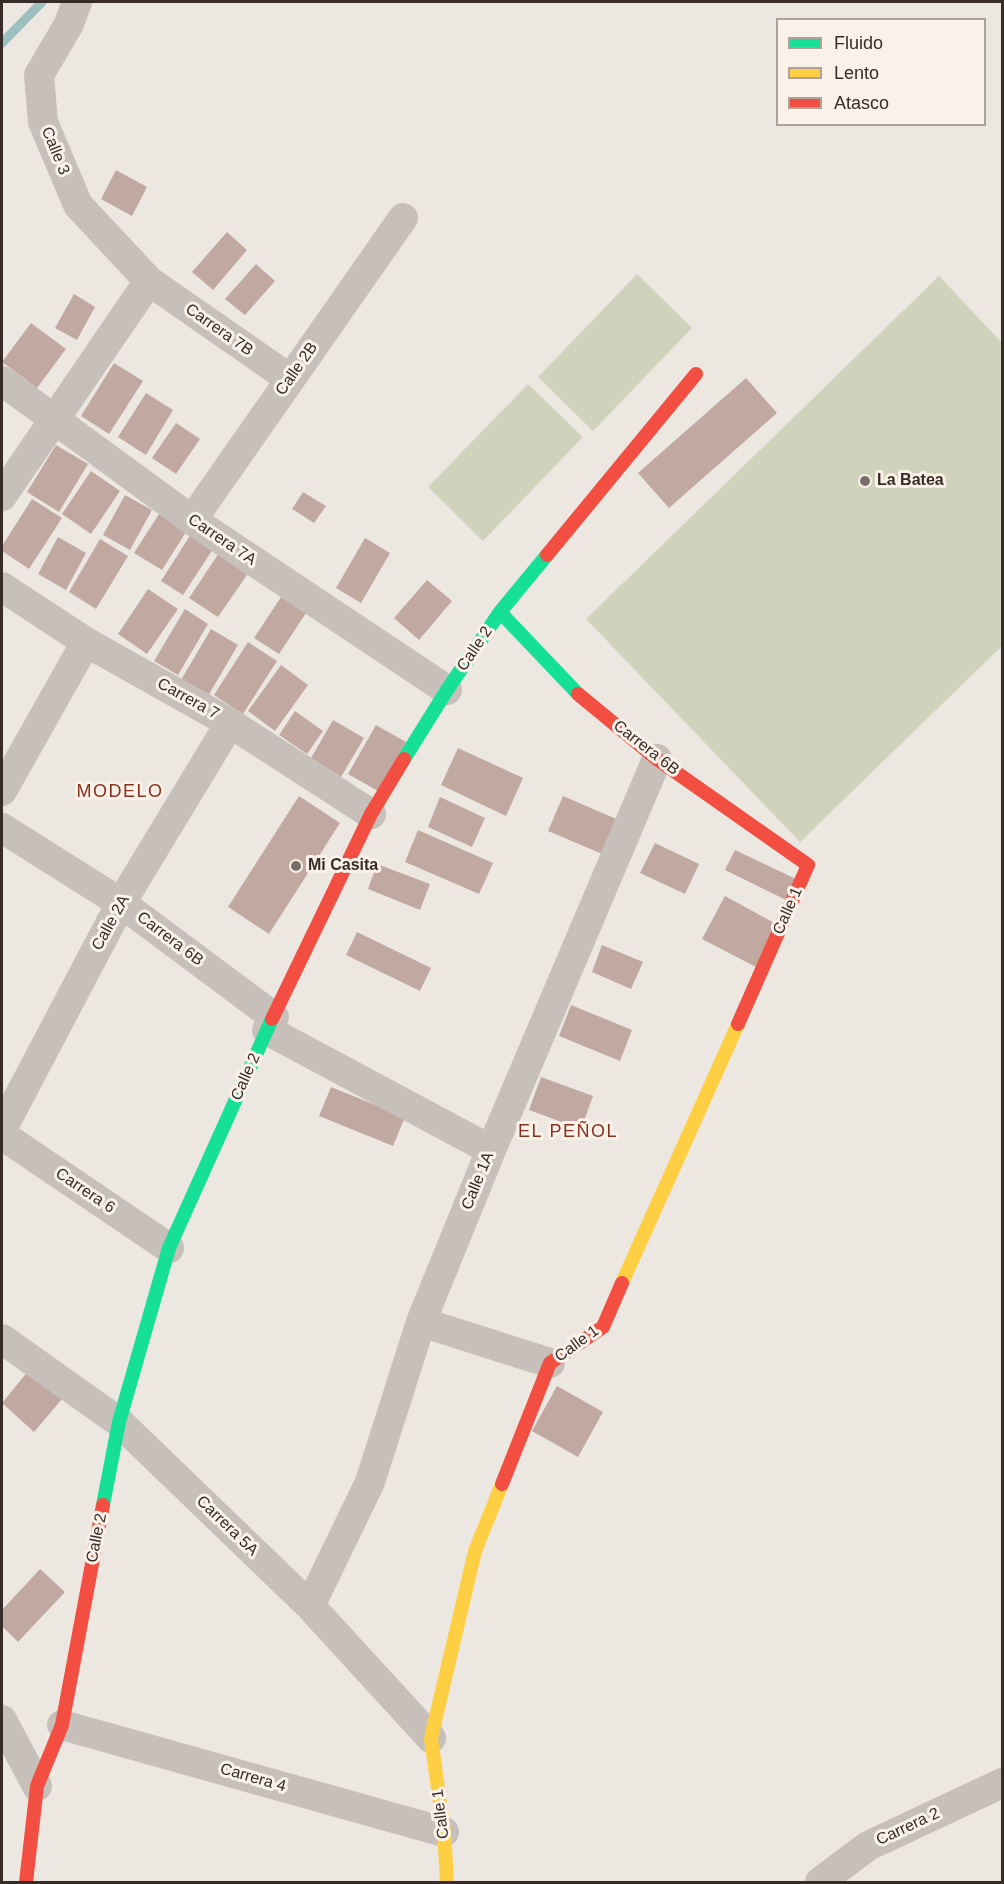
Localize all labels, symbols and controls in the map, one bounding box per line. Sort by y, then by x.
legend [776,18,986,126]
text: Fluido [834,33,883,53]
text: Lento [834,63,879,83]
text: Atasco [834,93,889,113]
street label: Calle 3 [37,124,73,178]
street label: Carrera 7B [181,300,257,360]
street label: Calle 2B [272,339,322,399]
place label: La Batea [877,471,944,491]
marker: La Batea [858,474,872,488]
street label: Carrera 7A [184,510,260,570]
street label: Calle 2 [453,623,497,675]
street label: Carrera 7 [154,674,222,724]
street label: Carrera 6B [609,716,683,780]
district label: MODELO [76,781,164,803]
place label: Mi Casita [308,856,378,876]
marker: Mi Casita [289,859,303,873]
street label: Calle 1 [769,884,807,938]
street label: Calle 2A [88,892,134,954]
street label: Carrera 6B [133,908,207,970]
street label: Calle 2 [227,1050,265,1104]
district label: EL PEÑOL [518,1121,618,1143]
street label: Calle 1A [458,1149,498,1213]
street label: Carrera 6 [52,1164,118,1218]
street label: Calle 1 [551,1322,603,1366]
street label: Carrera 5A [192,1492,262,1560]
street label: Calle 2 [83,1512,111,1564]
street label: Carrera 4 [218,1759,288,1797]
street label: Calle 1 [428,1788,454,1840]
street label: Carrera 2 [873,1804,943,1850]

